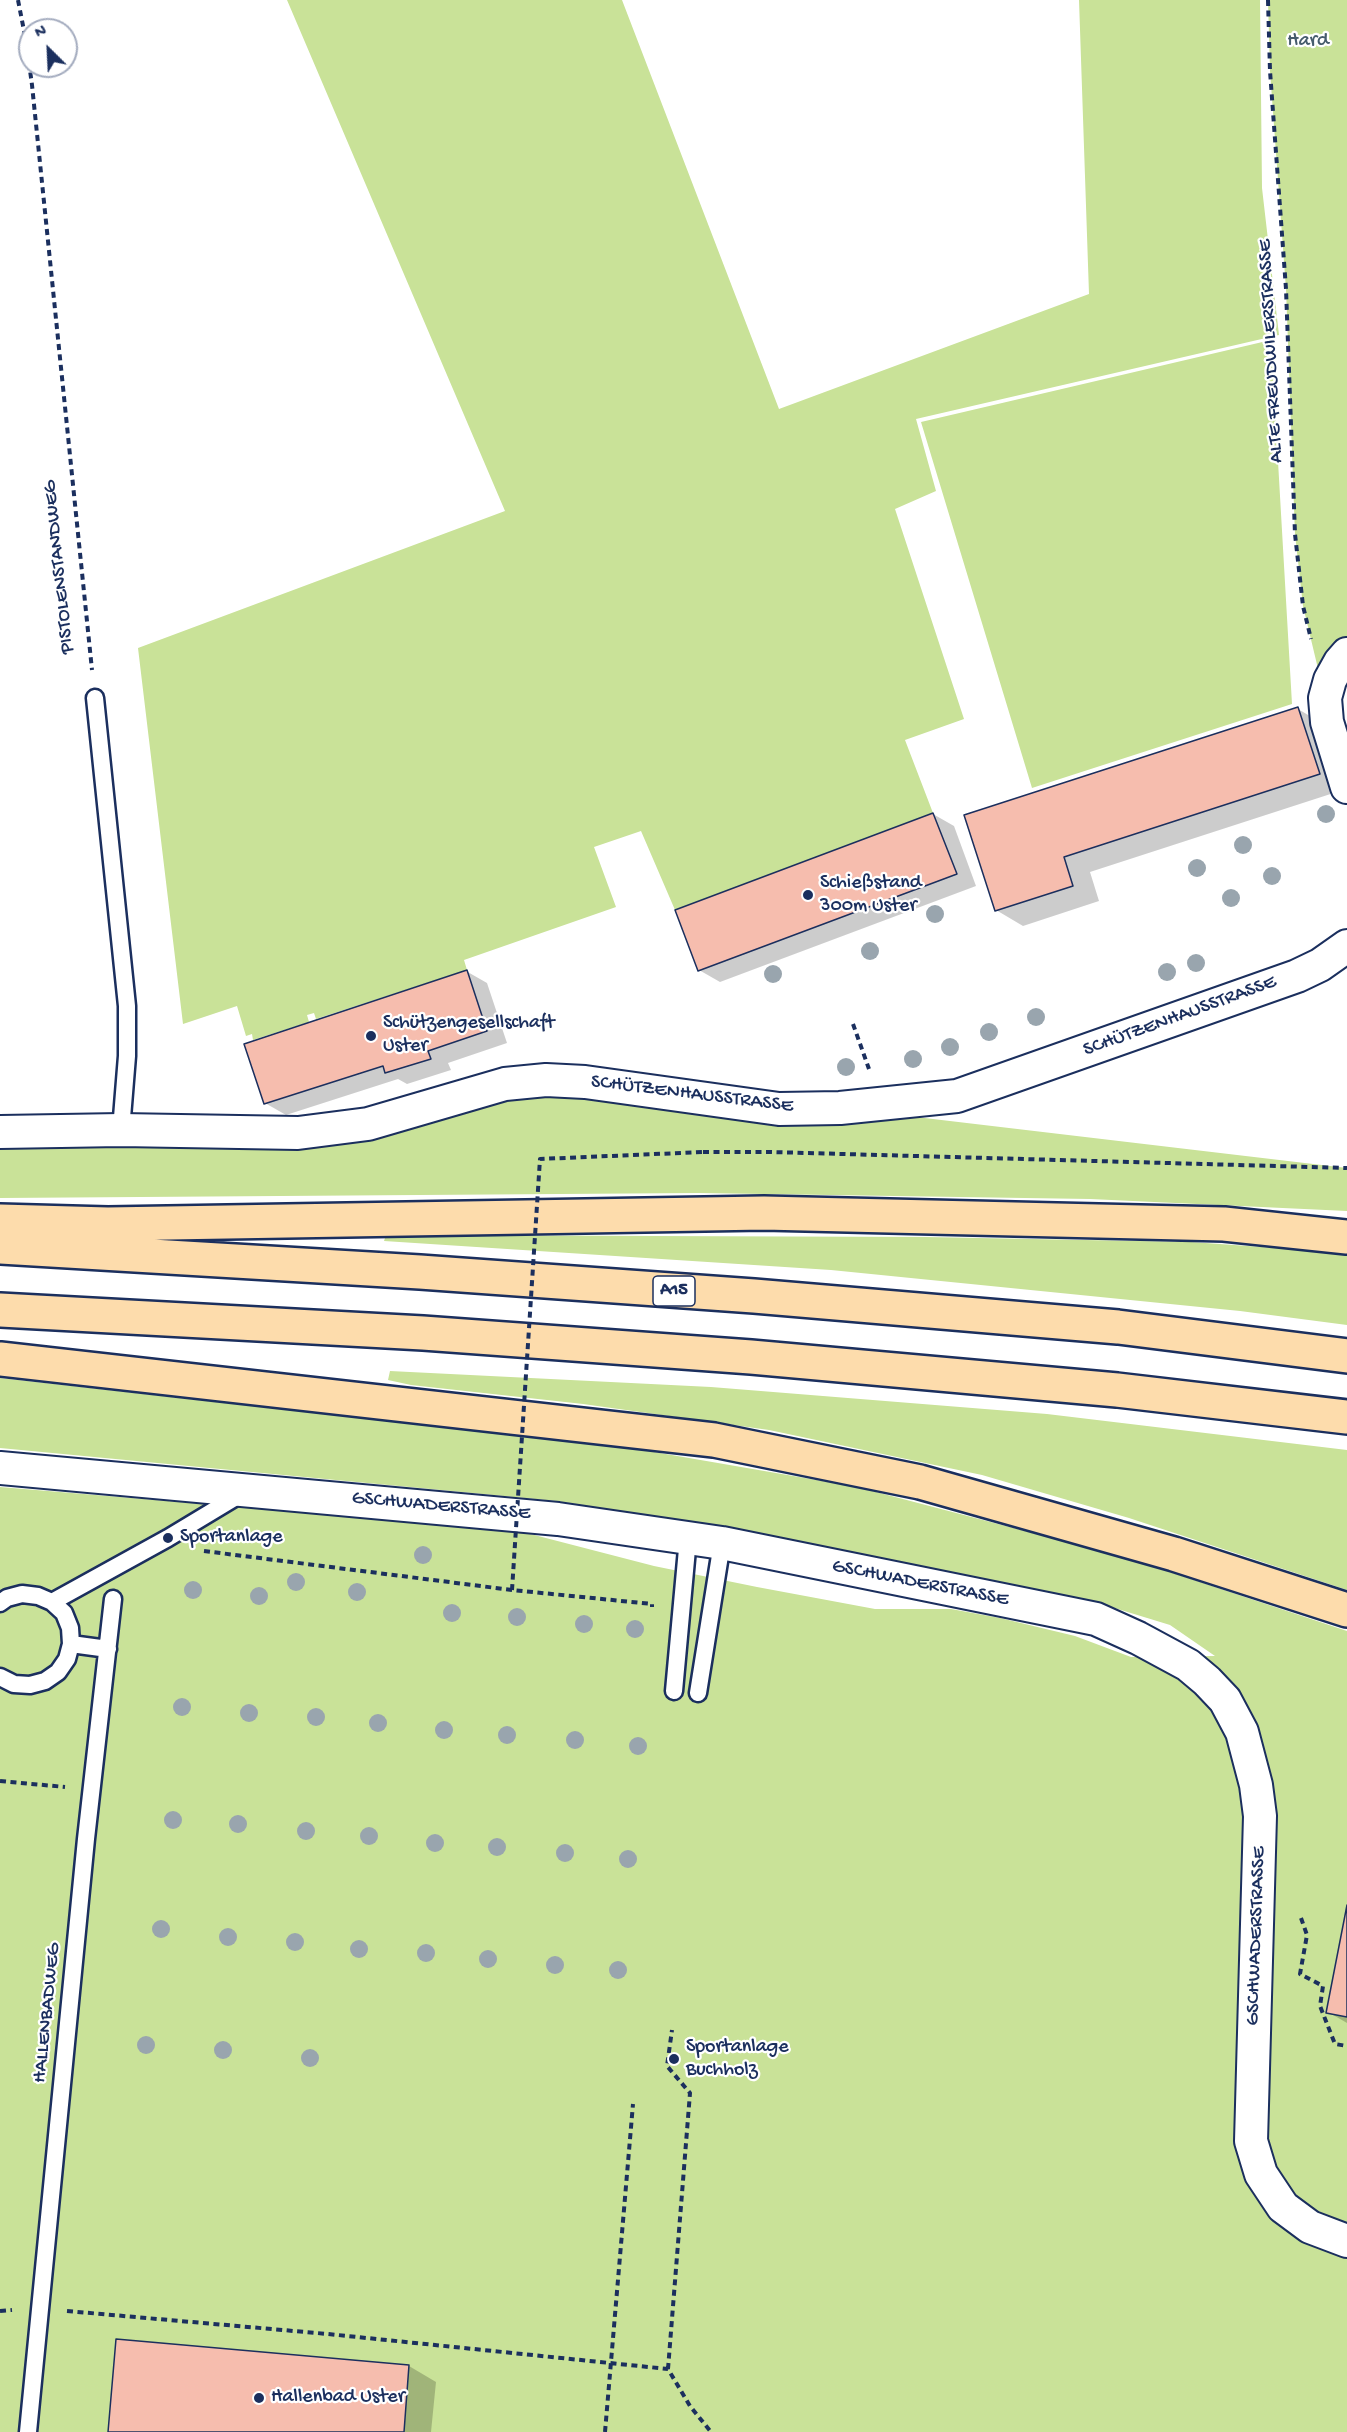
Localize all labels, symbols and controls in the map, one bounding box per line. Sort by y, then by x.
north arrow [18,18,78,78]
text: N [33,22,50,44]
park label: Hard [1287,30,1329,54]
street label: ALTE FREUDWILERSTRASSE [1254,238,1290,464]
street label: PISTOLENSTANDWEG [39,479,81,655]
place label: Schießstand 300m Uster [820,872,921,919]
marker: Schießstand 300m Uster [801,888,815,902]
street label: SCHÜTZENHAUSSTRASSE [1080,971,1280,1063]
place label: Schützengesellschaft Uster [383,1012,554,1059]
marker: Schützengesellschaft Uster [364,1029,378,1043]
street label: SCHÜTZENHAUSSTRASSE [590,1071,794,1119]
road number: A15 [653,1276,695,1306]
street label: GSCHWADERSTRASSE [351,1487,531,1527]
place label: Sportanlage [180,1526,283,1550]
marker: Sportanlage [161,1531,175,1545]
street label: GSCHWADERSTRASSE [830,1555,1010,1613]
street label: GSCHWADERSTRASSE [1242,1846,1272,2026]
street label: HALLENBADWEG [29,1942,67,2084]
place label: Sportanlage Buchholz [686,2036,789,2083]
marker: Sportanlage Buchholz [667,2052,681,2066]
place label: Hallenbad Uster [271,2386,405,2410]
marker: Hallenbad Uster [252,2391,266,2405]

